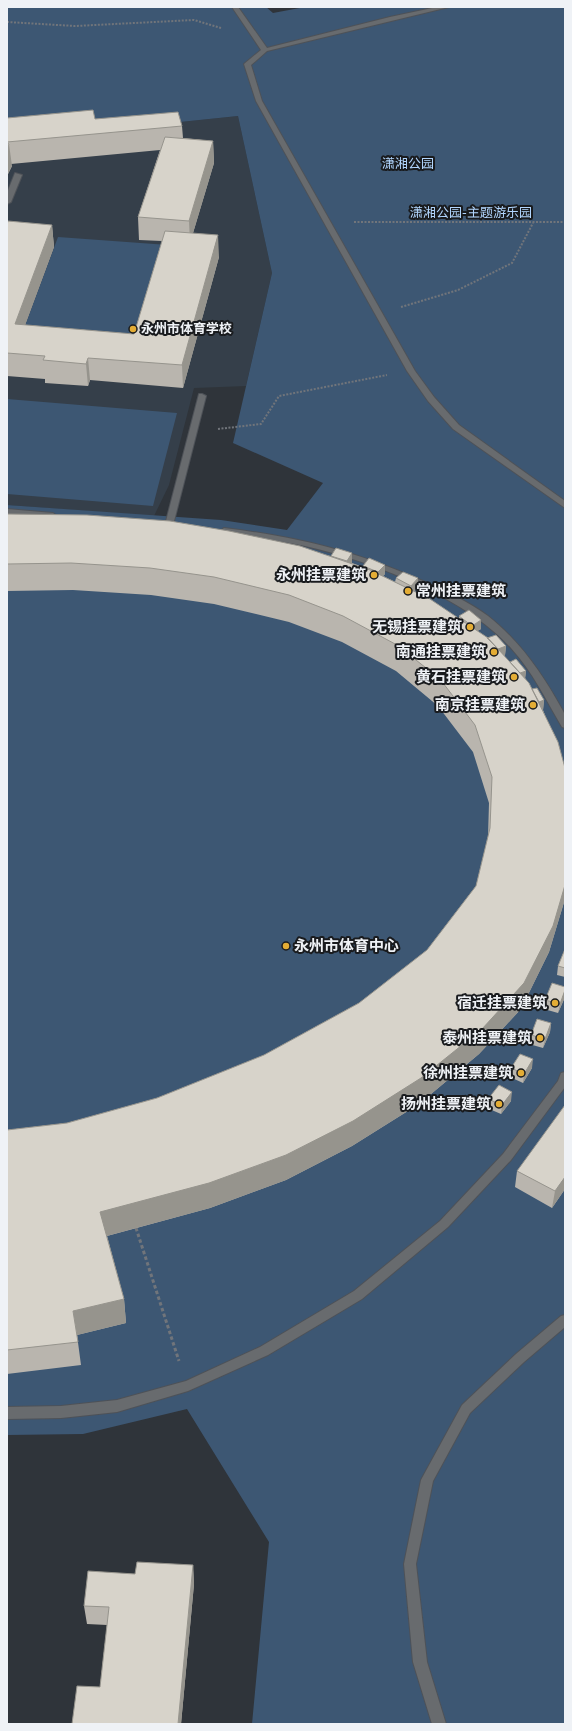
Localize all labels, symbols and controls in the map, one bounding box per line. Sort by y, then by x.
park label: 潇湘公园 [382,156,434,172]
park label: 潇湘公园-主题游乐园 [410,205,532,221]
place label: 永州市体育学校 [141,321,232,337]
marker: 永州市体育学校 [128,324,138,334]
place label: 永州挂票建筑 [276,566,366,585]
marker: 永州挂票建筑 [369,570,379,580]
place label: 常州挂票建筑 [416,582,506,601]
marker: 常州挂票建筑 [403,586,413,596]
place label: 无锡挂票建筑 [372,618,462,637]
marker: 无锡挂票建筑 [465,622,475,632]
place label: 南通挂票建筑 [396,643,486,662]
marker: 南通挂票建筑 [489,647,499,657]
place label: 黄石挂票建筑 [416,668,506,687]
marker: 黄石挂票建筑 [509,672,519,682]
place label: 南京挂票建筑 [435,696,525,715]
marker: 南京挂票建筑 [528,700,538,710]
place label: 永州市体育中心 [294,937,399,956]
marker: 永州市体育中心 [281,941,291,951]
place label: 宿迁挂票建筑 [457,994,547,1013]
marker: 宿迁挂票建筑 [550,998,560,1008]
place label: 泰州挂票建筑 [442,1029,532,1048]
marker: 泰州挂票建筑 [535,1033,545,1043]
place label: 徐州挂票建筑 [423,1064,513,1083]
marker: 徐州挂票建筑 [516,1068,526,1078]
place label: 扬州挂票建筑 [401,1095,491,1114]
marker: 扬州挂票建筑 [494,1099,504,1109]

